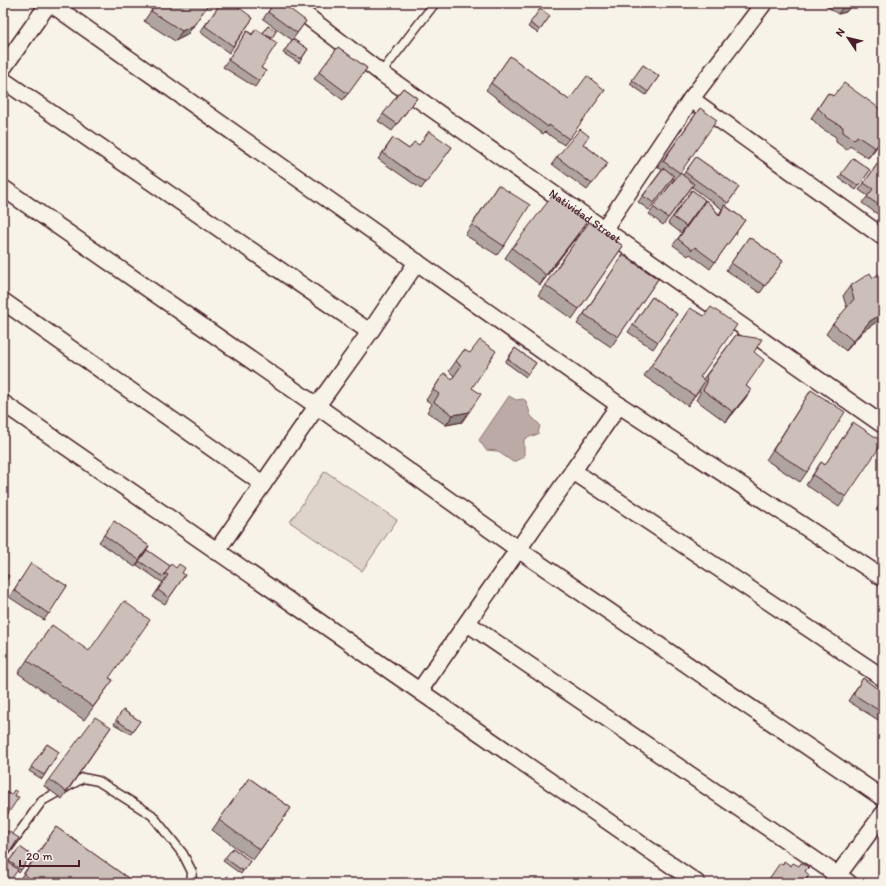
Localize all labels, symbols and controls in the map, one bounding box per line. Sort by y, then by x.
north arrow [828,18,868,58]
text: N [833,26,848,39]
street label: Natividad Street [546,186,624,246]
scale bar [20,842,79,868]
text: 20 m [26,849,53,863]

